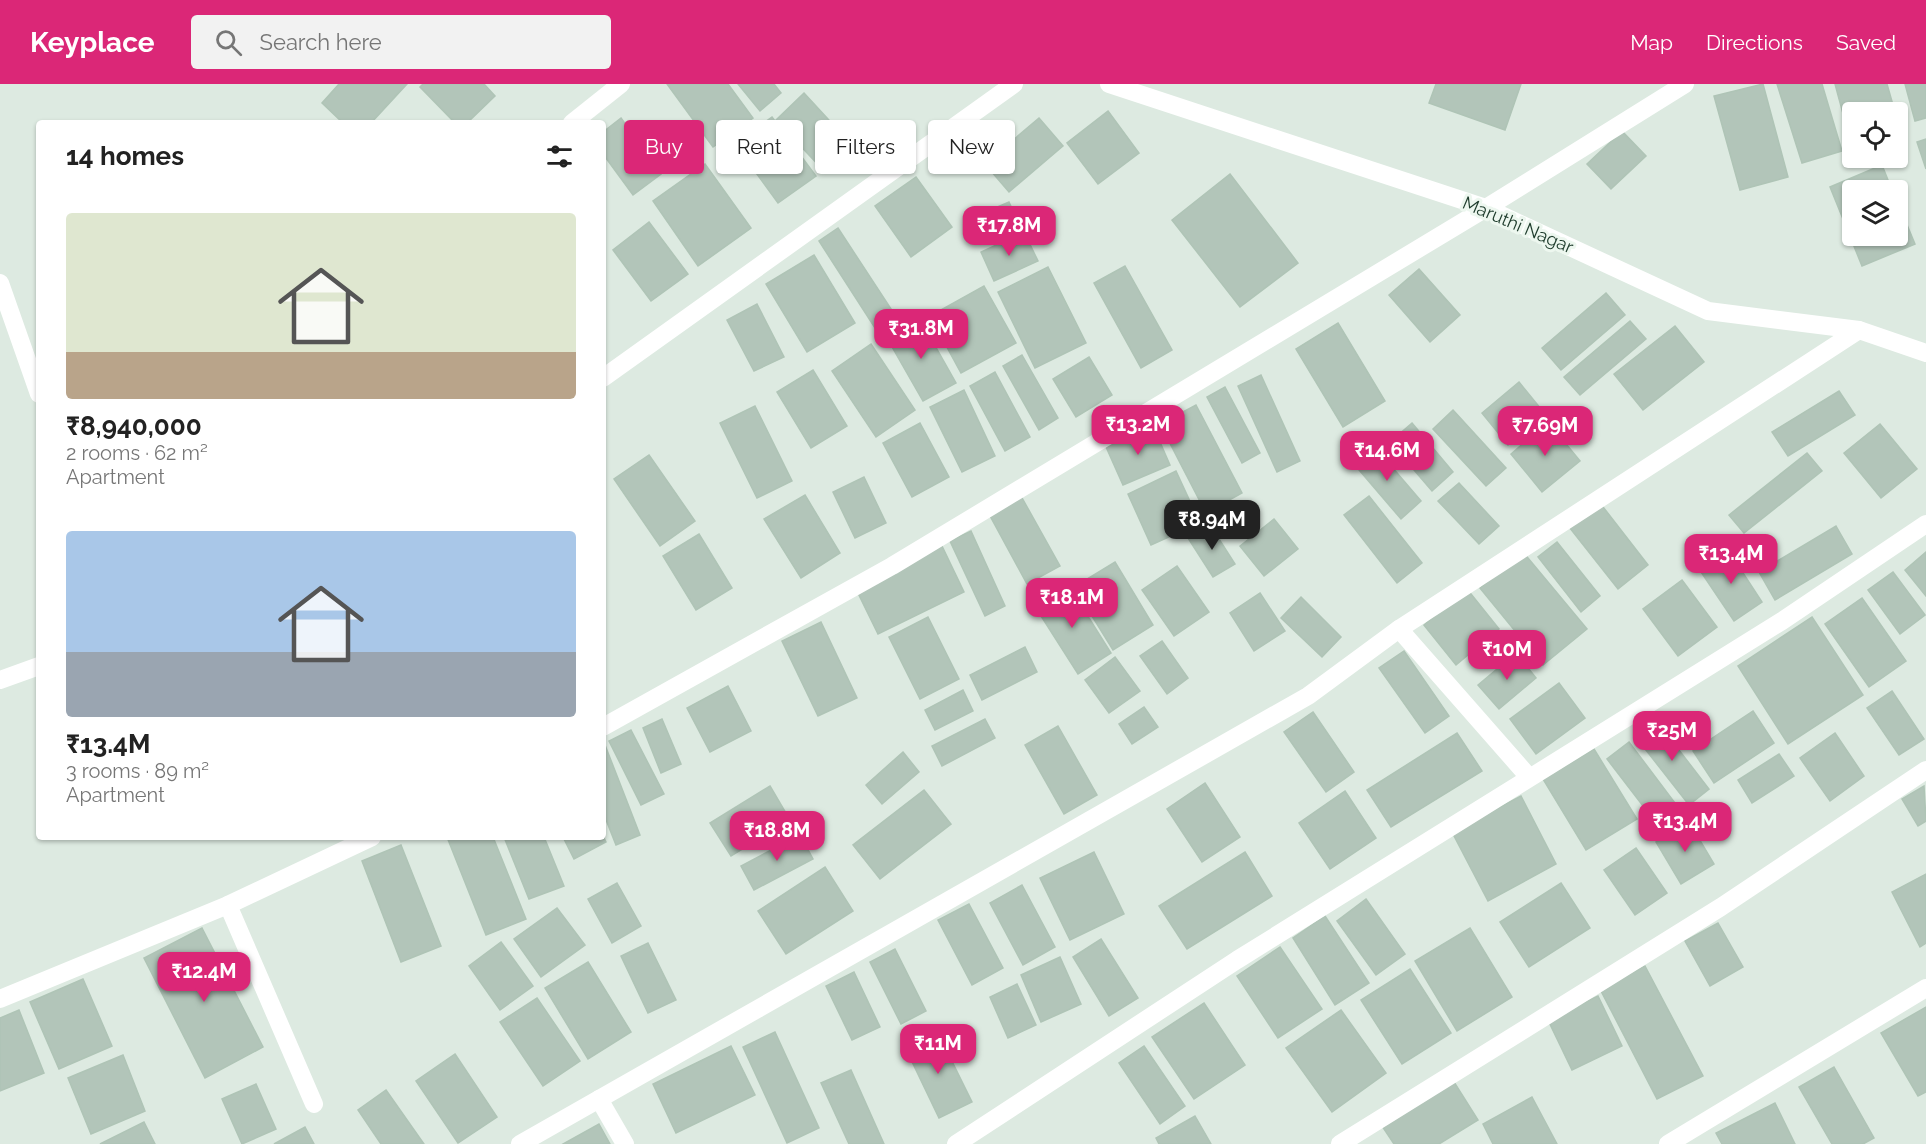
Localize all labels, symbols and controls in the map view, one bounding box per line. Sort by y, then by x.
search box [191,15,611,69]
text: Keyplace [30,26,155,59]
icon: search [212,26,245,59]
text: Search here [260,29,382,55]
text: Map [1630,30,1673,55]
text: Directions [1706,30,1803,55]
text: Saved [1836,30,1896,55]
map controls [1842,102,1908,246]
button: locate [1842,102,1908,168]
chip: Buy [624,120,704,174]
chip: Rent [716,120,803,174]
chip: Filters [815,120,916,174]
chip: New [928,120,1015,174]
icon: filters [543,140,576,173]
text: 14 homes [66,141,184,171]
button: layers [1842,180,1908,246]
street label: Maruthi Nagar [1460,192,1577,258]
pin: ₹17.8M [960,206,1058,257]
text: ₹17.8M [977,213,1041,237]
icon: home [267,252,375,360]
pin: ₹31.8M [872,309,970,360]
text: ₹31.8M [888,316,954,340]
pin: ₹13.2M [1089,405,1187,456]
pin: ₹7.69M [1496,406,1594,457]
text: ₹8,940,000 [66,411,202,441]
text: ₹13.2M [1106,412,1170,436]
text: ₹7.69M [1512,413,1578,437]
pin: ₹14.6M [1338,431,1436,482]
text: ₹14.6M [1354,438,1420,462]
text: 2 rooms · 62 m² [66,441,208,465]
text: Apartment [66,465,165,489]
pin: ₹8.94M [1163,500,1261,551]
text: ₹8.94M [1178,507,1246,531]
pin: ₹13.4M [1682,534,1780,585]
text: ₹13.4M [1699,541,1763,565]
icon: home [267,570,375,678]
pin: ₹18.1M [1023,578,1121,629]
text: ₹18.1M [1040,585,1104,609]
pin: ₹10M [1471,630,1543,681]
text: ₹10M [1482,637,1532,661]
pin: ₹25M [1636,711,1708,762]
text: ₹25M [1647,718,1697,742]
text: ₹13.4M [66,729,150,759]
text: 3 rooms · 89 m² [66,759,209,783]
text: Apartment [66,783,165,807]
pin: ₹13.4M [1636,802,1734,853]
text: ₹13.4M [1653,809,1717,833]
pin: ₹18.8M [728,811,826,862]
text: ₹18.8M [744,818,810,842]
pin: ₹12.4M [155,952,253,1003]
text: ₹12.4M [171,959,237,983]
pin: ₹11M [902,1024,974,1075]
text: ₹11M [914,1031,962,1055]

